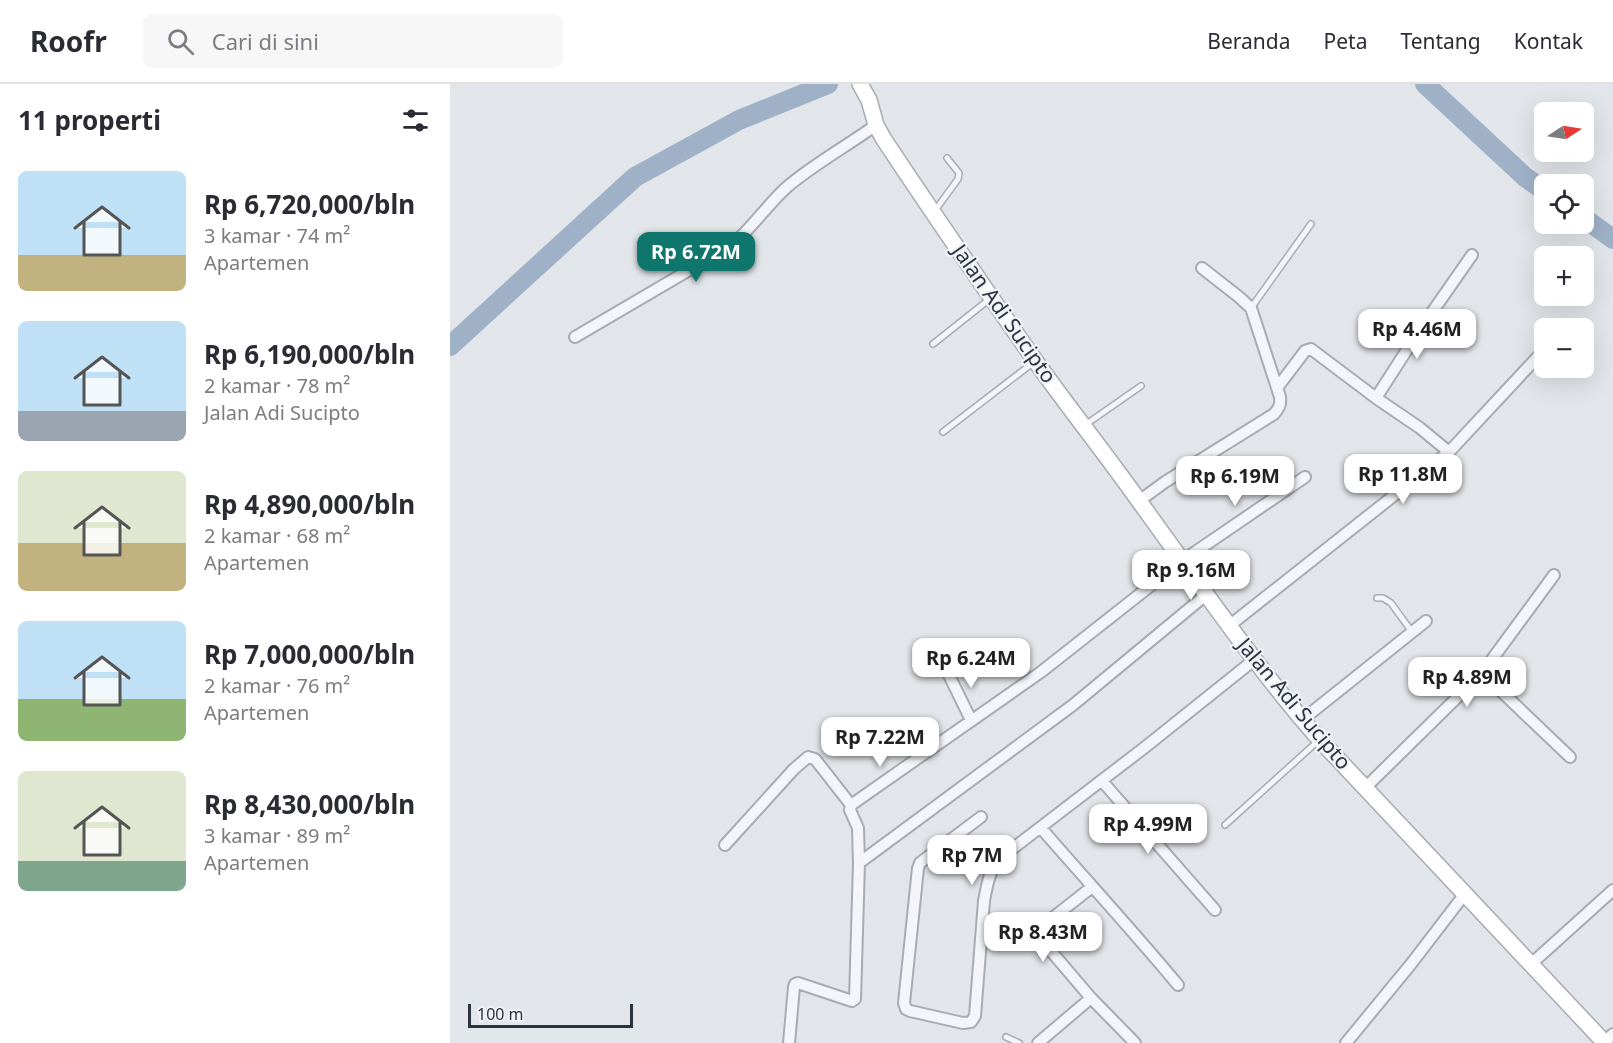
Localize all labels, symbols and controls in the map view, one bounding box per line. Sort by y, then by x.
search box [143,14,563,68]
text: Roofr [30,22,107,60]
icon: search [164,25,197,58]
text: Cari di sini [212,26,319,56]
text: Beranda [1207,27,1291,55]
text: Peta [1324,27,1367,55]
text: Tentang [1400,27,1481,55]
text: Kontak [1514,27,1583,55]
text: 11 properti [18,102,161,138]
north arrow [1534,102,1594,162]
map controls [1534,102,1594,378]
icon: filters [399,104,432,137]
button: locate [1534,174,1594,234]
text: Rp 6,720,000/bln [204,186,415,222]
icon: home [66,195,138,267]
text: 3 kamar · 74 m² [204,222,350,249]
pin: Rp 6.72M [634,232,758,283]
street label: Jalan Adi Sucipto [945,237,1063,388]
text: Rp 6.72M [651,238,741,265]
button: + [1534,246,1594,306]
text: Apartemen [204,249,309,276]
pin: Rp 4.46M [1355,309,1479,360]
text: Rp 4.46M [1372,315,1462,342]
button: − [1534,318,1594,378]
text: Rp 6,190,000/bln [204,336,415,372]
icon: home [66,345,138,417]
text: 2 kamar · 78 m² [204,372,350,399]
text: Jalan Adi Sucipto [204,399,360,426]
pin: Rp 11.8M [1341,454,1465,505]
pin: Rp 6.19M [1173,456,1297,507]
text: Rp 11.8M [1358,460,1448,487]
text: Rp 6.19M [1190,462,1280,489]
text: Rp 4,890,000/bln [204,486,415,522]
icon: home [66,495,138,567]
text: 2 kamar · 68 m² [204,522,350,549]
text: Apartemen [204,549,309,576]
pin: Rp 9.16M [1129,550,1253,601]
text: Rp 9.16M [1146,556,1236,583]
street label: Jalan Adi Sucipto [1230,630,1358,775]
text: Rp 7,000,000/bln [204,636,415,672]
pin: Rp 6.24M [909,638,1033,689]
text: Rp 6.24M [926,644,1016,671]
icon: home [66,645,138,717]
pin: Rp 4.89M [1405,657,1529,708]
text: Rp 4.89M [1422,663,1512,690]
text: 2 kamar · 76 m² [204,672,350,699]
text: Apartemen [204,699,309,726]
pin: Rp 7.22M [818,717,942,768]
text: Rp 7.22M [835,723,925,750]
text: Rp 8,430,000/bln [204,786,415,822]
icon: home [66,795,138,867]
pin: Rp 4.99M [1086,804,1210,855]
text: Rp 4.99M [1103,810,1193,837]
text: 3 kamar · 89 m² [204,822,350,849]
pin: Rp 7M [930,835,1014,886]
text: Rp 7M [941,841,1003,868]
text: Apartemen [204,849,309,876]
pin: Rp 8.43M [981,912,1105,963]
text: Rp 8.43M [998,918,1088,945]
scale bar [468,1001,633,1028]
text: 100 m [477,1003,524,1025]

